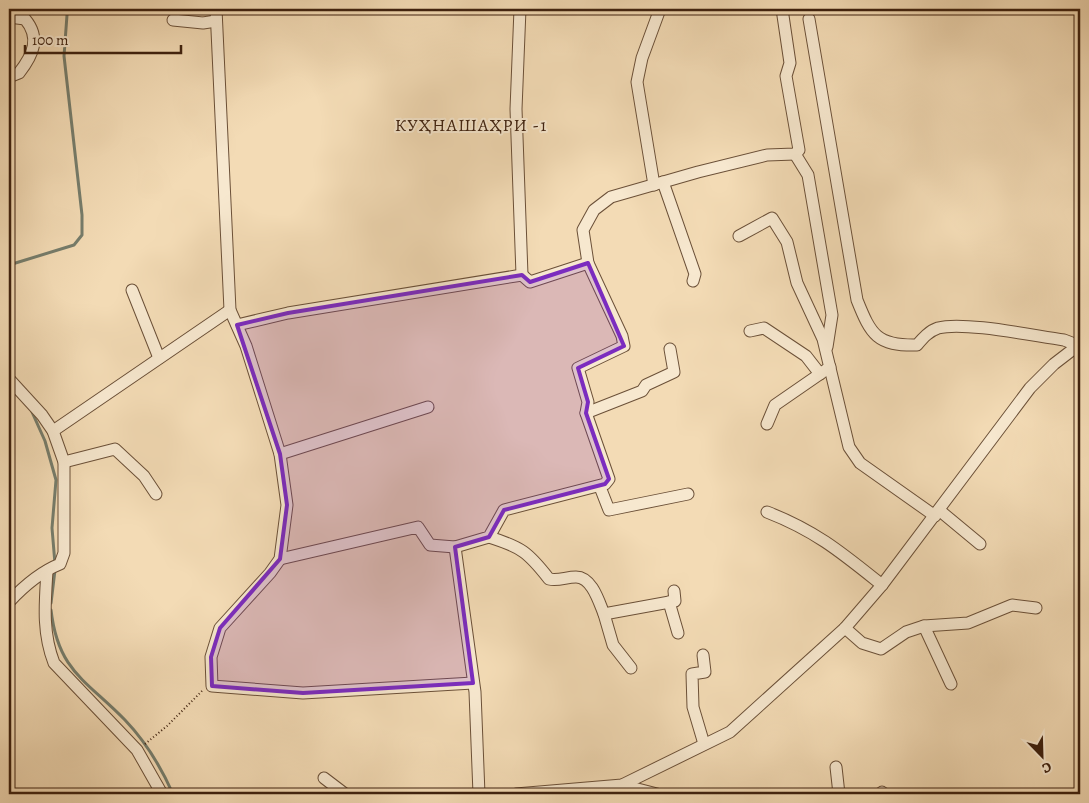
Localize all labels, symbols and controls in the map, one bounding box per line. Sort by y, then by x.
scale bar [25,22,181,54]
text: 100 m [32,30,69,50]
district label: КУҲНАШАҲРИ -1 [395,113,547,137]
north arrow [1016,730,1066,780]
text: С [1039,757,1055,778]

